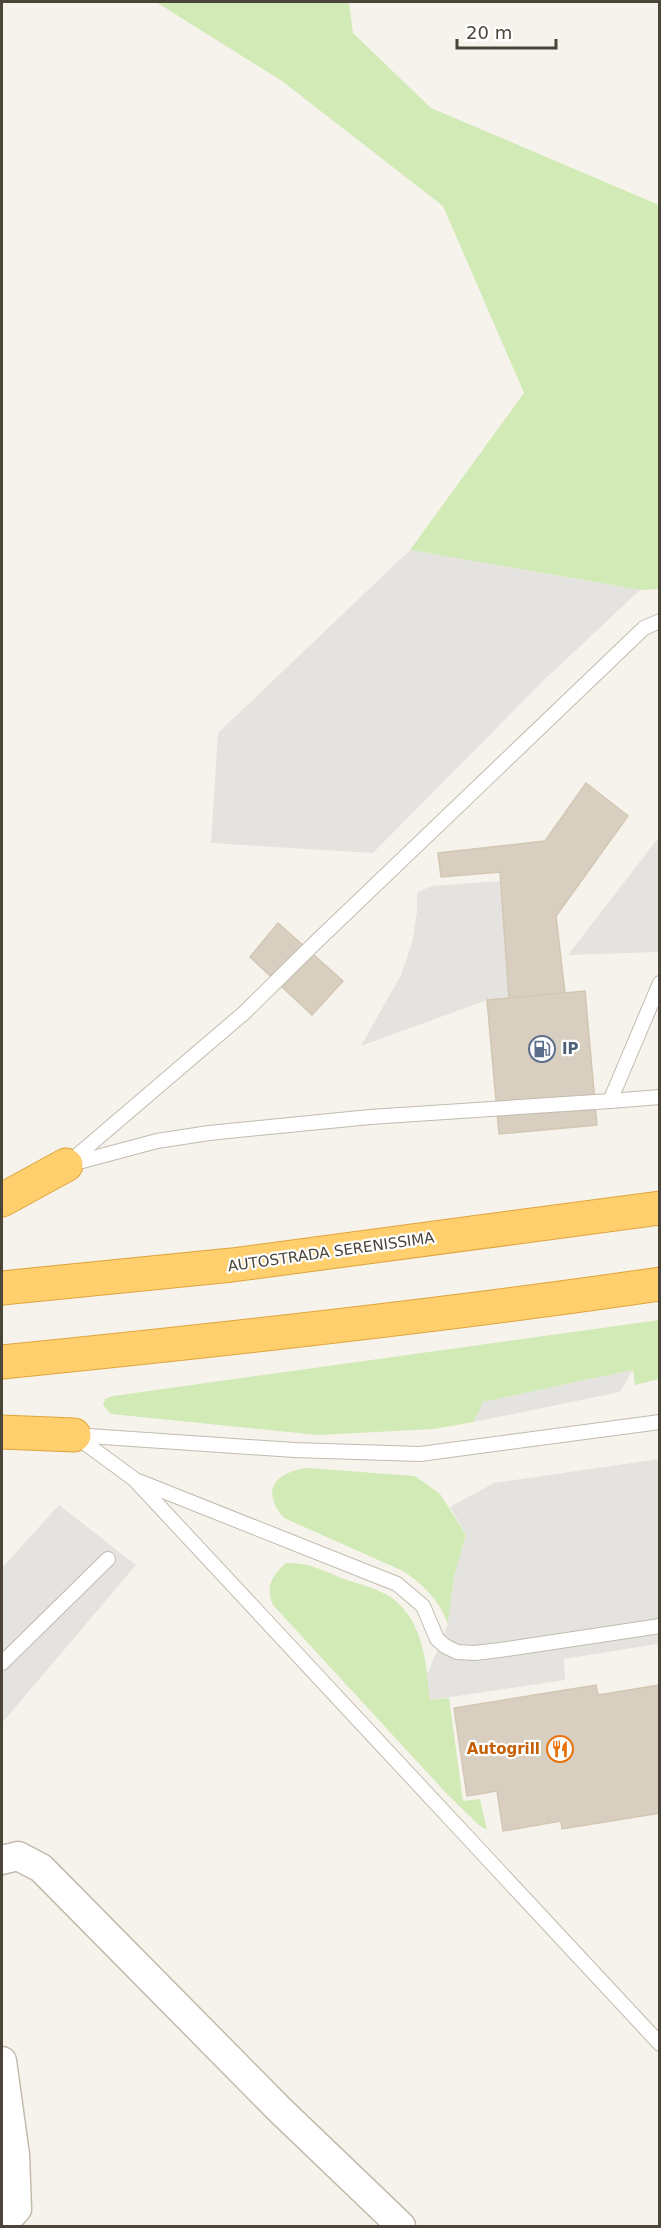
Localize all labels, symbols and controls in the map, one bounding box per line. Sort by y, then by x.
scale bar [457,12,556,50]
text: 20 m [466,22,512,43]
fuel station icon: IP [527,1034,557,1064]
place label: IP [562,1040,579,1058]
street label: AUTOSTRADA SERENISSIMA [227,1228,436,1275]
restaurant icon: Autogrill [545,1734,575,1764]
place label: Autogrill [467,1740,540,1758]

